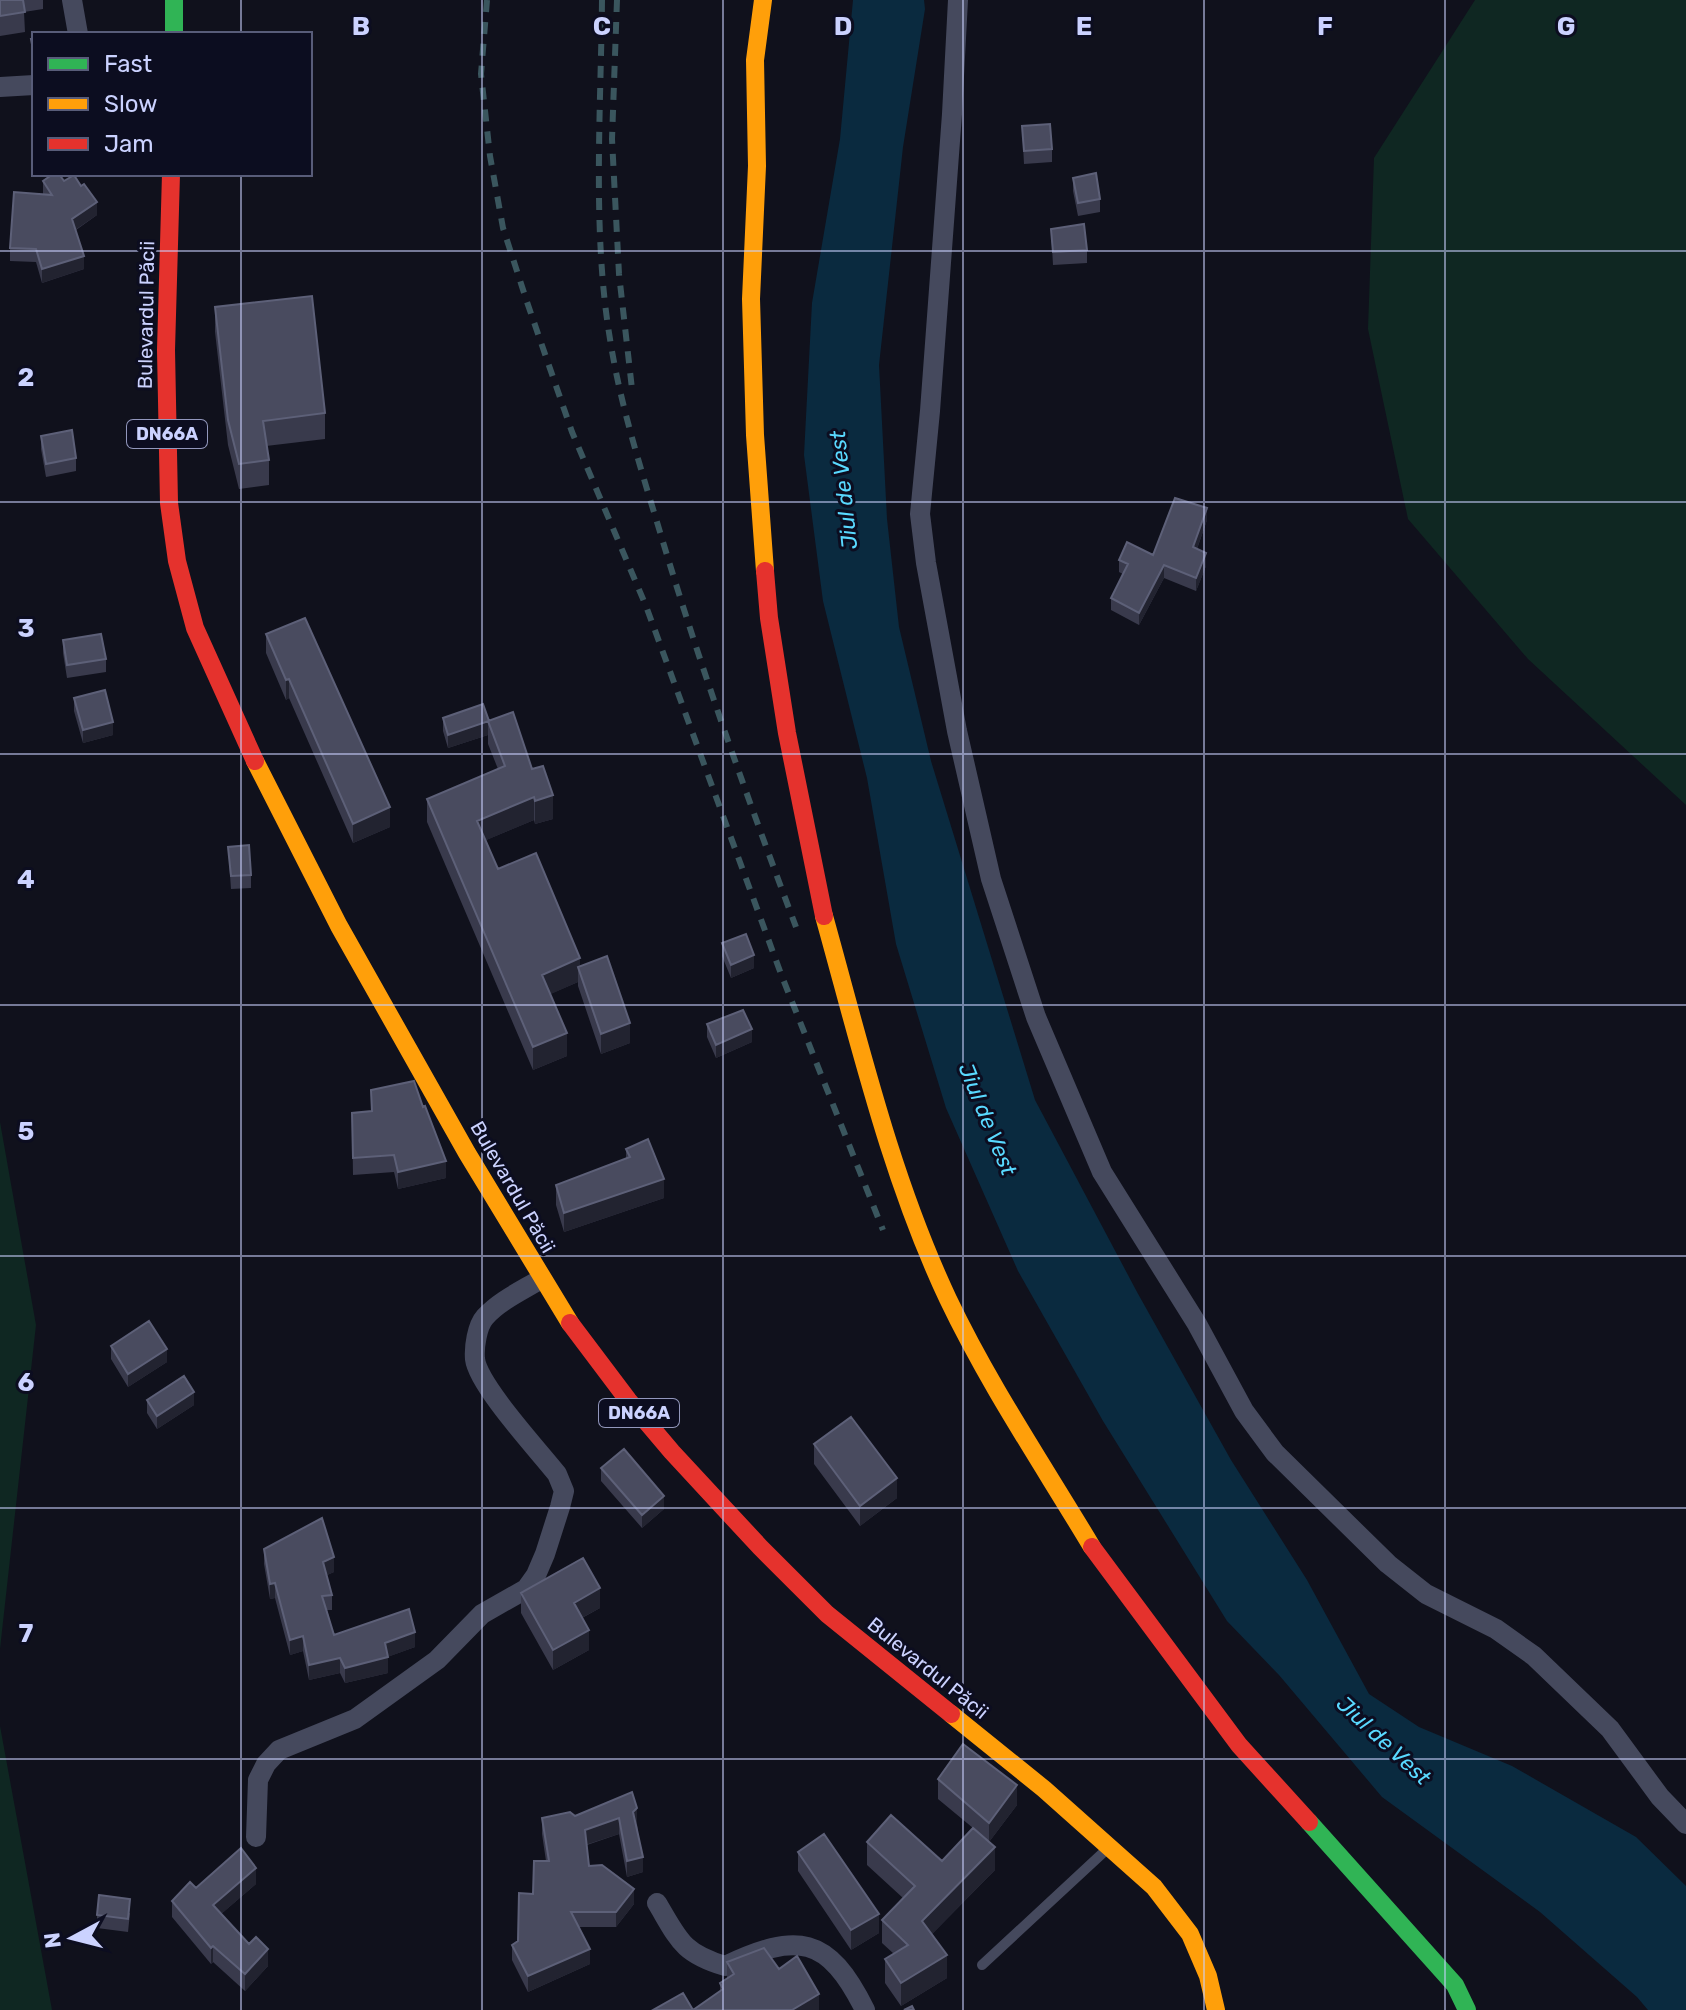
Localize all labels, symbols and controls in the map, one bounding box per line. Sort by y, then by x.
text: B [352,11,370,42]
text: C [593,11,611,42]
text: D [834,11,852,42]
text: E [1076,11,1092,42]
text: F [1317,11,1333,42]
text: G [1557,11,1575,42]
legend [32,32,312,176]
text: Fast [104,50,152,78]
text: Slow [104,90,157,118]
text: Jam [104,130,154,158]
street label: Bulevardul Păcii [133,241,159,389]
text: 2 [18,362,34,393]
road number: DN66A [127,420,207,448]
water label: Jiul de Vest [824,429,863,550]
text: 3 [17,613,35,644]
text: 4 [17,864,35,895]
water label: Jiul de Vest [953,1059,1022,1180]
text: 5 [18,1116,34,1147]
street label: Bulevardul Păcii [466,1117,560,1257]
text: 6 [18,1367,35,1398]
road number: DN66A [599,1399,679,1427]
street label: Bulevardul Păcii [863,1612,993,1724]
text: 7 [19,1618,34,1649]
water label: Jiul de Vest [1331,1690,1437,1791]
north arrow [32,1898,112,1978]
text: N [38,1931,67,1950]

